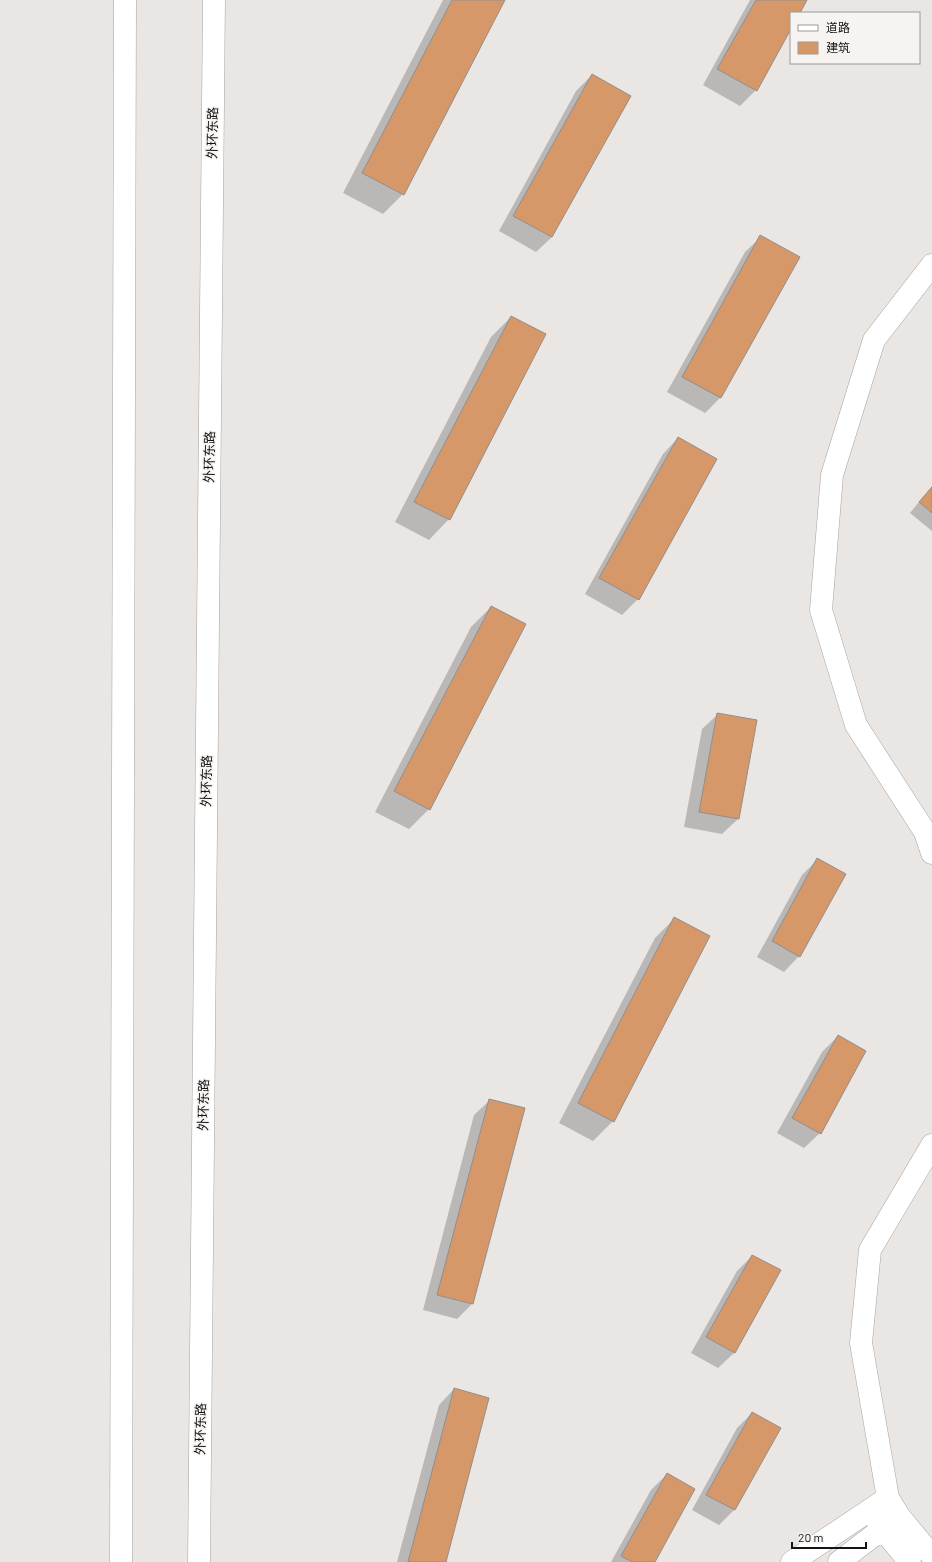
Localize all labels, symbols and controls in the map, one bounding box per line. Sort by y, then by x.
legend [790,12,920,64]
text: 道路 [826,20,850,34]
text: 建筑 [826,40,850,54]
street label: 外环东路 [204,107,220,159]
street label: 外环东路 [201,431,217,483]
street label: 外环东路 [198,755,214,807]
street label: 外环东路 [195,1079,211,1131]
street label: 外环东路 [192,1403,208,1455]
scale bar [792,1524,866,1550]
text: 20 m [798,1530,824,1544]

